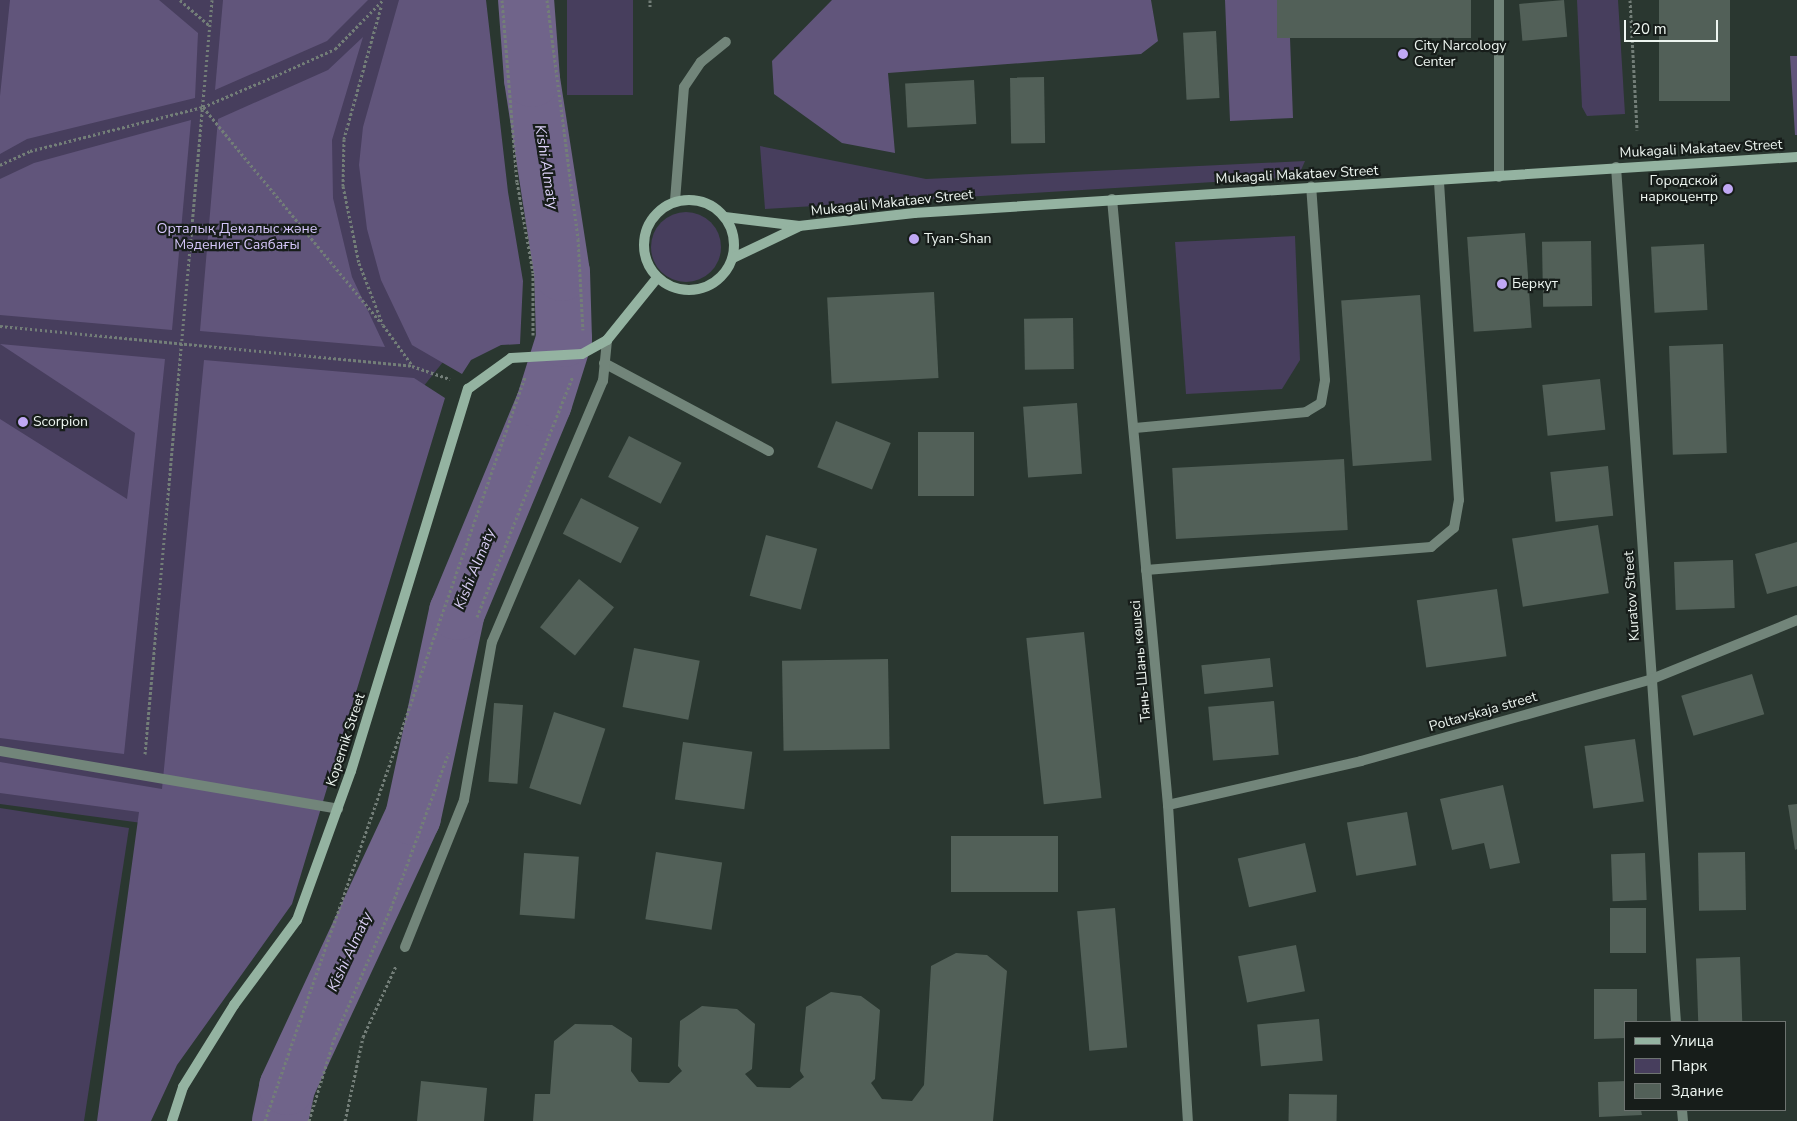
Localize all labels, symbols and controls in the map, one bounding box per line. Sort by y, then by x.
scale bar [1627,10,1721,42]
text: 20 m [1632,19,1667,39]
place label: City Narcology Center [1414,38,1507,70]
marker: City Narcology Center [1396,47,1410,61]
water label: Kіshі Almaty [530,123,562,211]
street label: Mukagali Makataev Street [1619,136,1783,162]
street label: Mukagali Makataev Street [1215,162,1379,188]
place label: Городской наркоцентр [1640,173,1718,206]
marker: Городской наркоцентр [1722,183,1734,195]
street label: Mukagali Makataev Street [810,186,974,220]
park label: Орталық Демалыс және Мәдениет Саябағы [157,221,317,253]
place label: Tyan-Shan [924,231,992,247]
marker: Tyan-Shan [908,233,920,245]
place label: Беркут [1512,276,1558,292]
marker: Беркут [1496,278,1508,290]
place label: Scorpion [33,414,88,430]
marker: Scorpion [17,416,29,428]
water label: Kіshі Almaty [451,526,499,612]
street label: Kuratov Street [1620,550,1644,642]
street label: Тянь-Шань көшесі [1127,599,1155,723]
street label: Poltavskaja street [1427,689,1539,735]
street label: Kopernik Street [323,691,369,789]
water label: Kіshі Almaty [324,909,376,995]
legend [1624,1021,1787,1111]
text: Улица [1671,1031,1714,1051]
text: Парк [1671,1056,1707,1076]
text: Здание [1671,1081,1723,1101]

